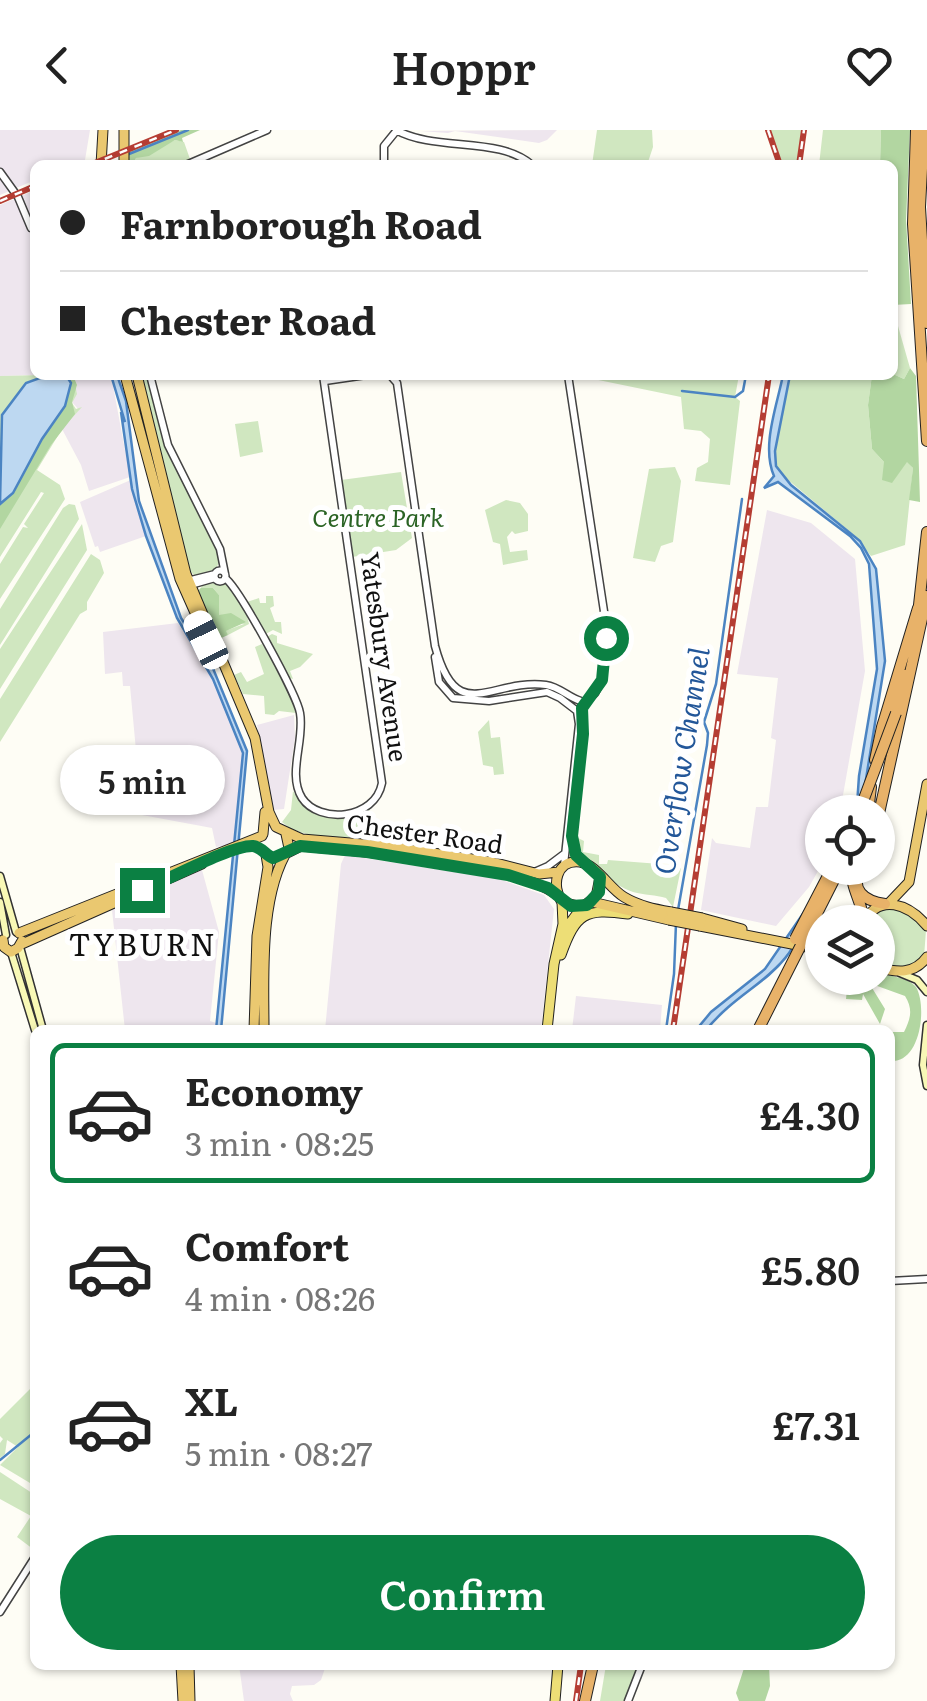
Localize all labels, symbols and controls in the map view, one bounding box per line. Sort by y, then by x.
text: Hoppr [391,32,536,99]
icon: back [30,38,85,93]
icon: heart [842,38,897,93]
text: Farnborough Road [120,194,482,251]
text: Chester Road [120,290,376,347]
park label: Centre Park [312,498,444,535]
street label: Yatesbury Avenue [352,550,419,764]
car [179,606,233,674]
route start [584,616,629,661]
water label: Overflow Channel [641,644,719,877]
callout: 5 min [59,745,224,815]
text: 5 min [99,756,186,804]
map controls [805,795,895,995]
button: locate [805,795,895,885]
street label: Chester Road [345,803,506,862]
route end [120,868,165,913]
button: layers [805,905,895,995]
district label: TYBURN [68,921,218,965]
text: Economy [185,1061,363,1118]
icon: car [65,1068,155,1158]
text: £4.30 [759,1085,860,1142]
text: 3 min · 08:25 [185,1118,374,1166]
text: Comfort [185,1216,349,1273]
icon: car [65,1223,155,1313]
text: £5.80 [761,1240,860,1297]
text: 4 min · 08:26 [185,1273,375,1321]
text: XL [185,1371,238,1428]
icon: car [65,1378,155,1468]
text: £7.31 [773,1395,860,1452]
text: 5 min · 08:27 [185,1428,373,1476]
button: Confirm [60,1535,865,1650]

